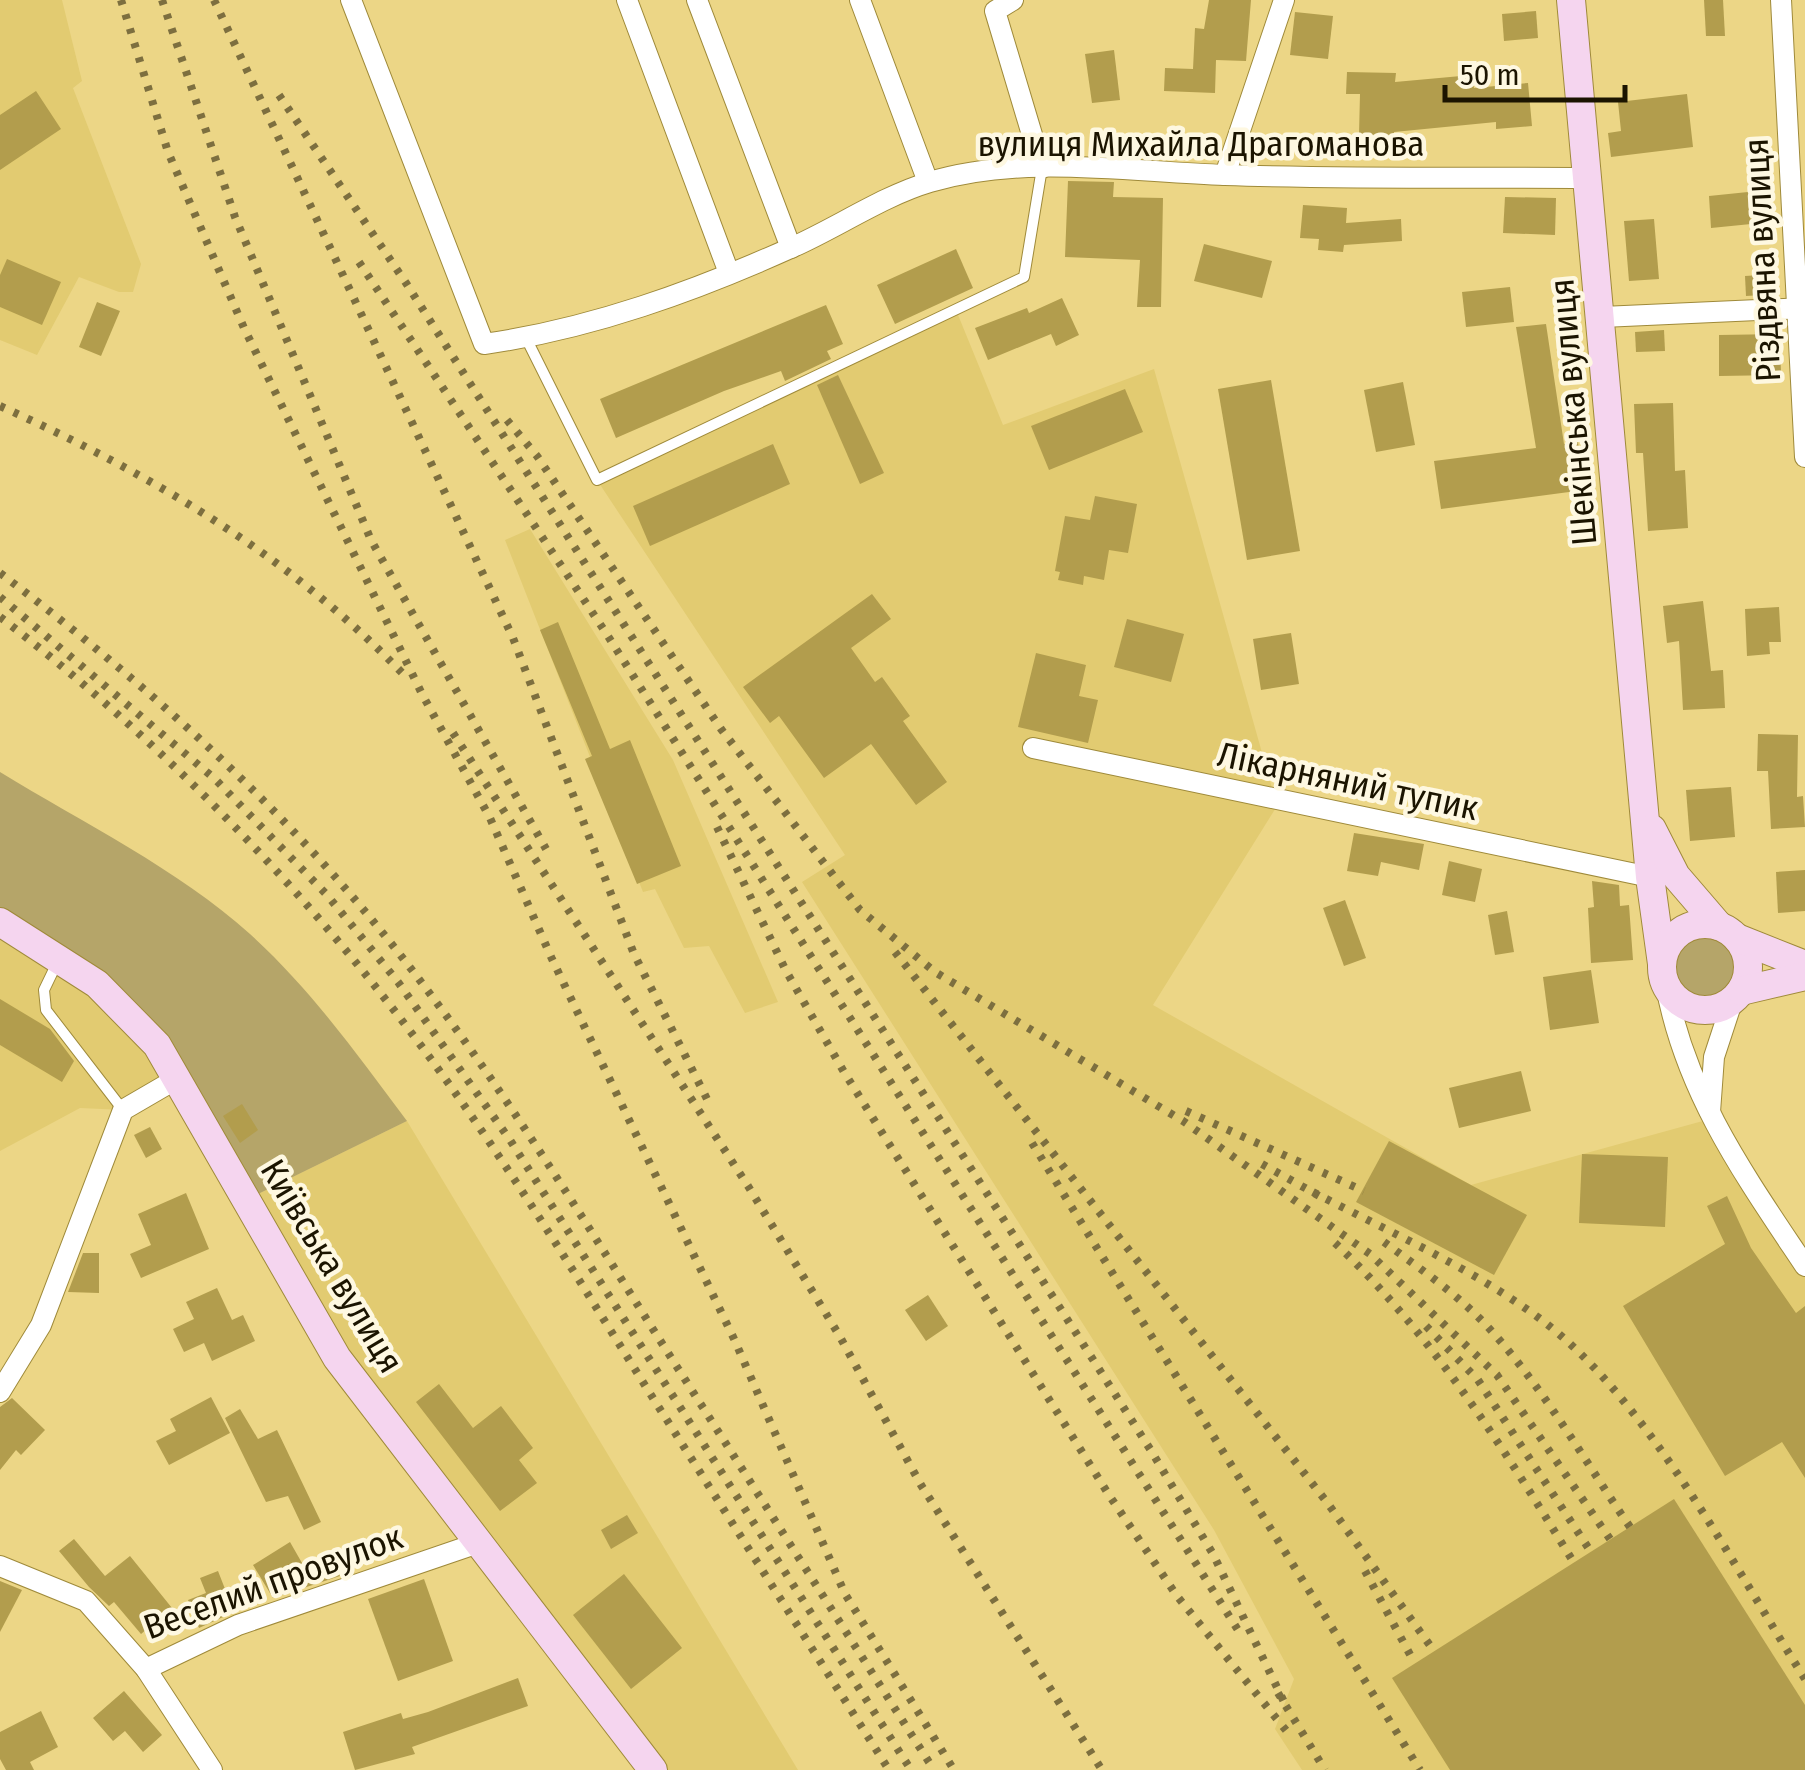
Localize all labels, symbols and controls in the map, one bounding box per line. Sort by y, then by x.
scale bar [1445,40,1625,102]
text: 50 m [1460,57,1520,93]
street label: вулиця Михайла Драгоманова [978,123,1424,165]
street label: Різдвяна вулиця [1735,137,1789,383]
street label: Шекінська вулиця [1540,277,1606,547]
street label: Лікарняний тупик [1214,733,1483,829]
street label: Київська вулиця [252,1152,412,1380]
street label: Веселий провулок [138,1516,409,1648]

